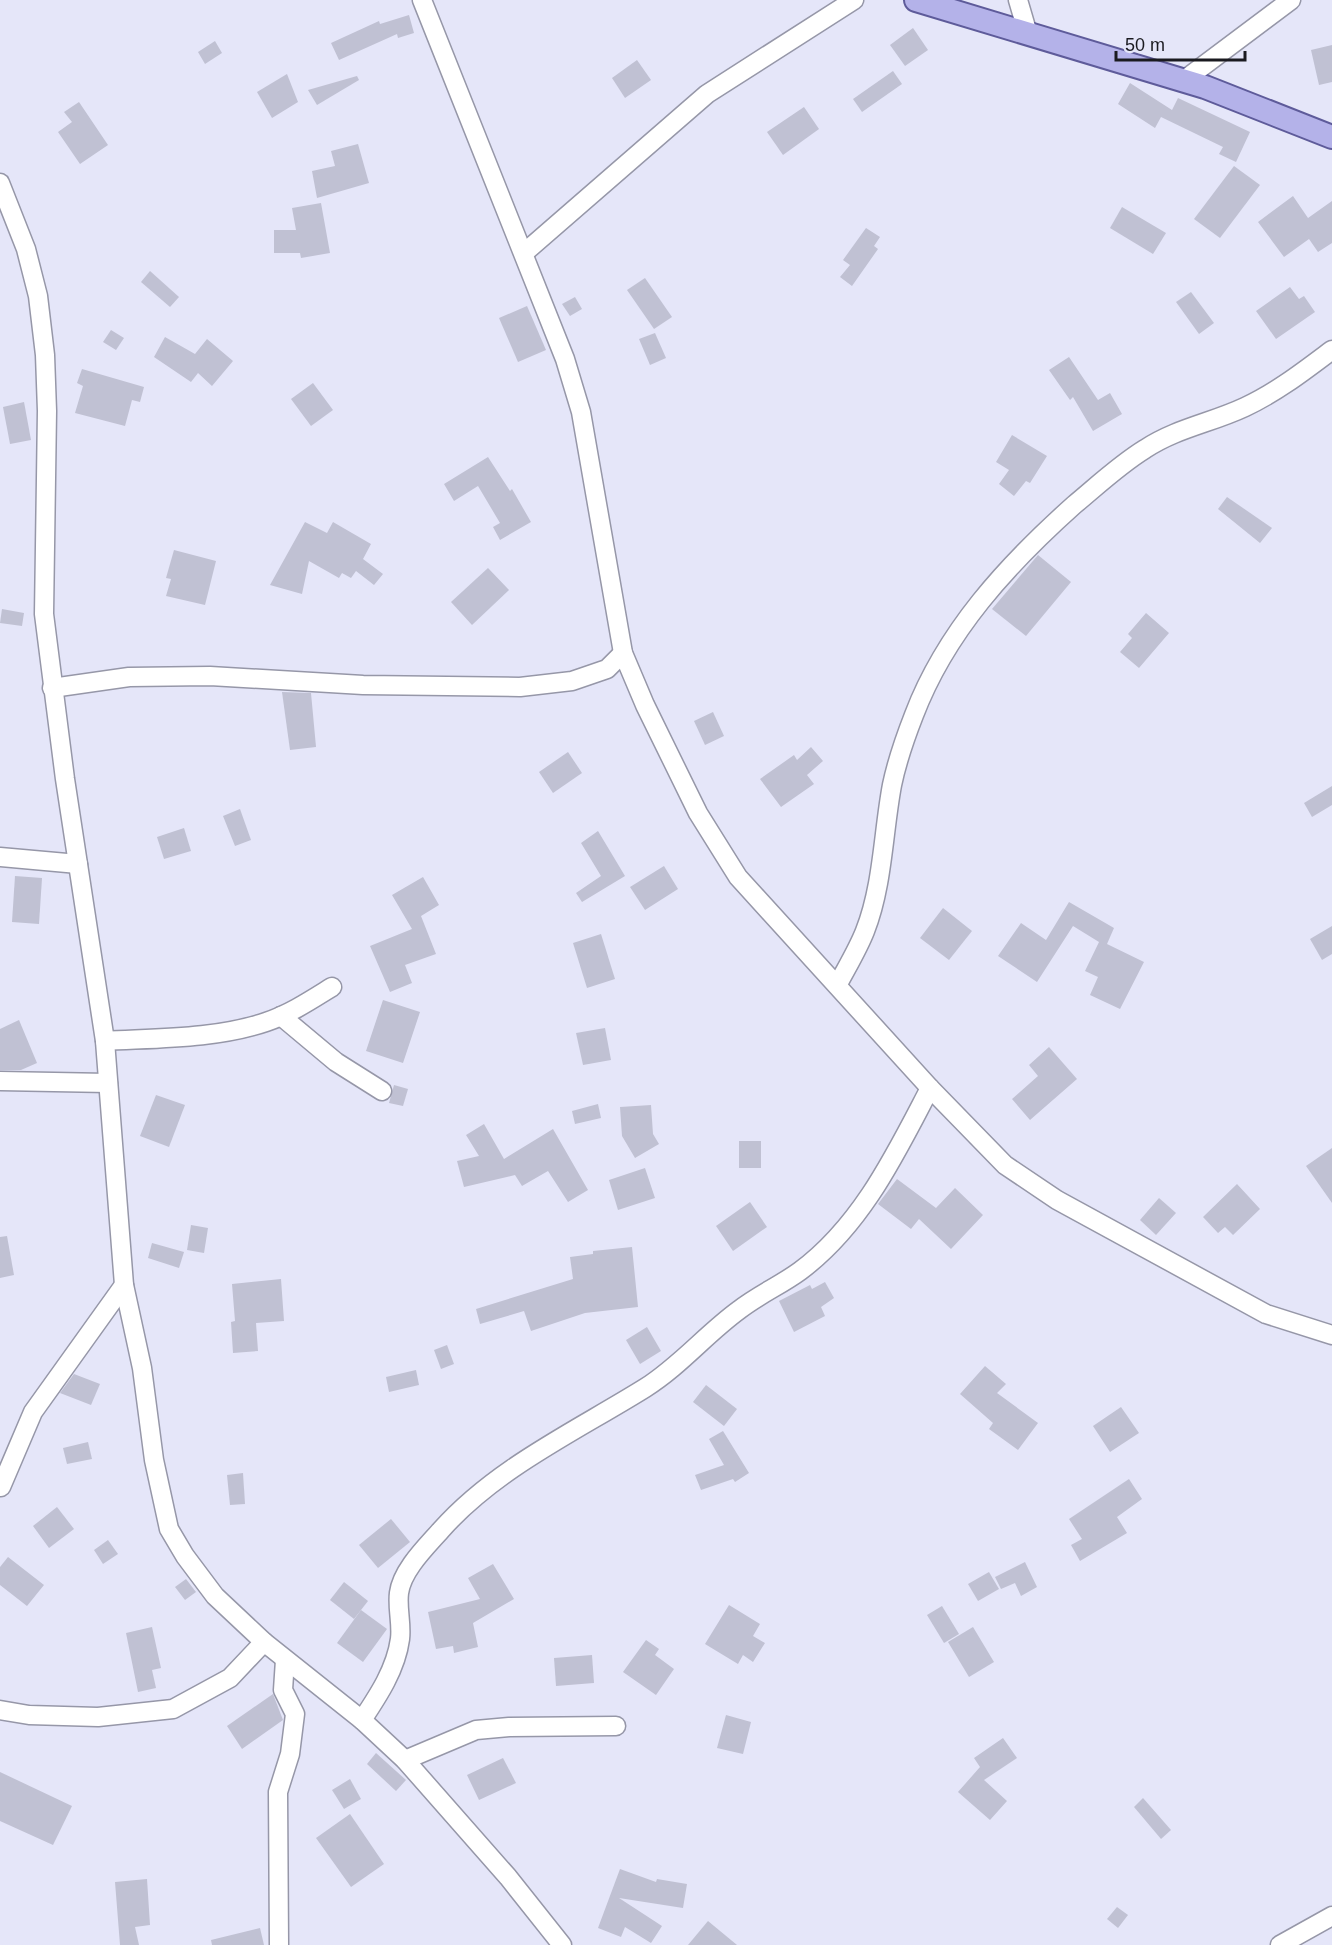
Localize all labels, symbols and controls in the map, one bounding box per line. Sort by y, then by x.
scale bar [1116,24,1245,62]
text: 50 m [1125,35,1165,55]

